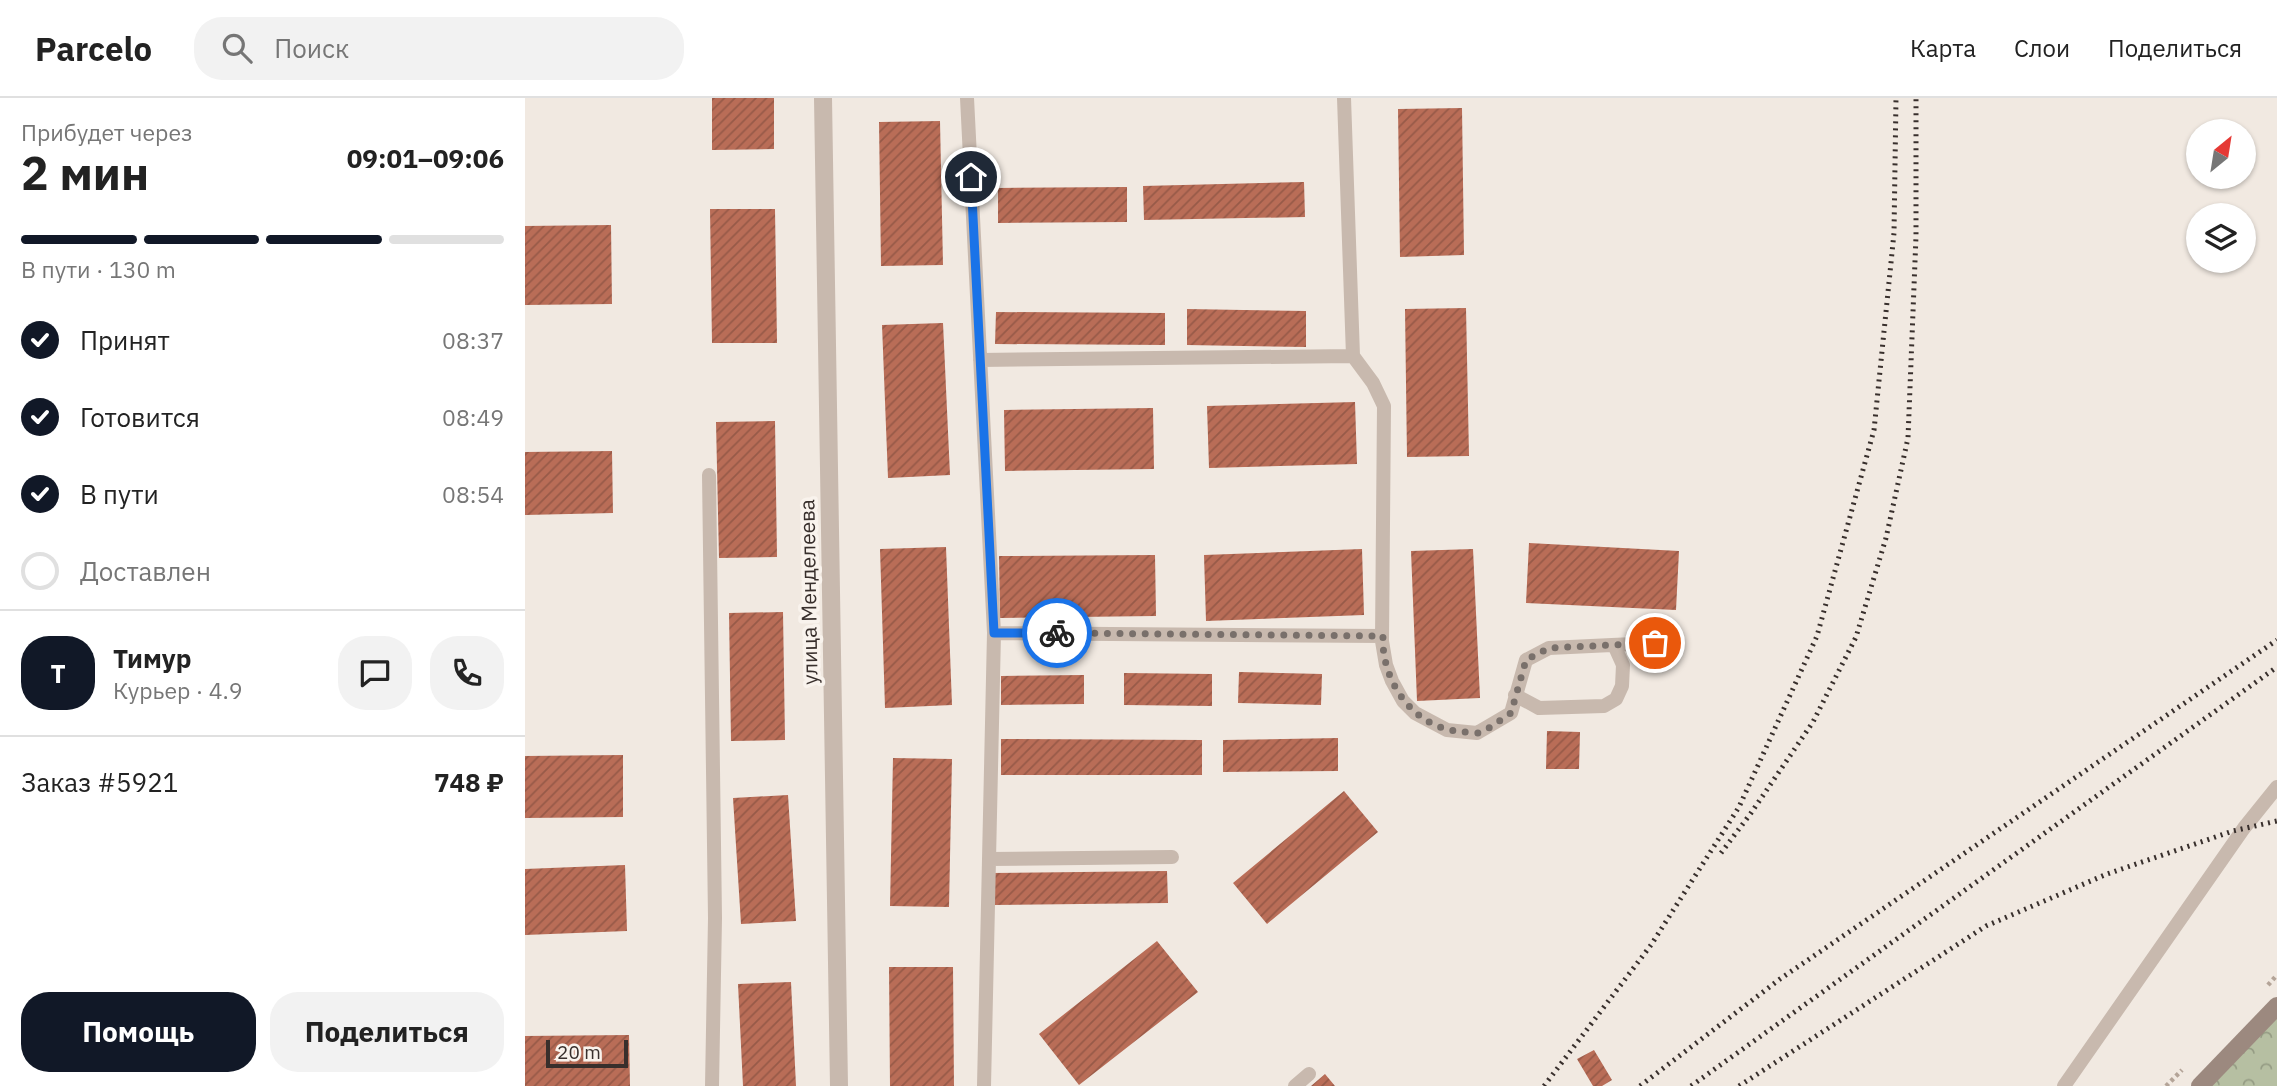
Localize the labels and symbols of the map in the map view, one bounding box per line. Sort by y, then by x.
north arrow [2186,119,2256,189]
pin [941,147,1001,207]
street label: улица Менделеева [792,499,824,685]
courier [1022,598,1092,668]
pin [1625,613,1685,673]
scale bar [546,1037,628,1069]

